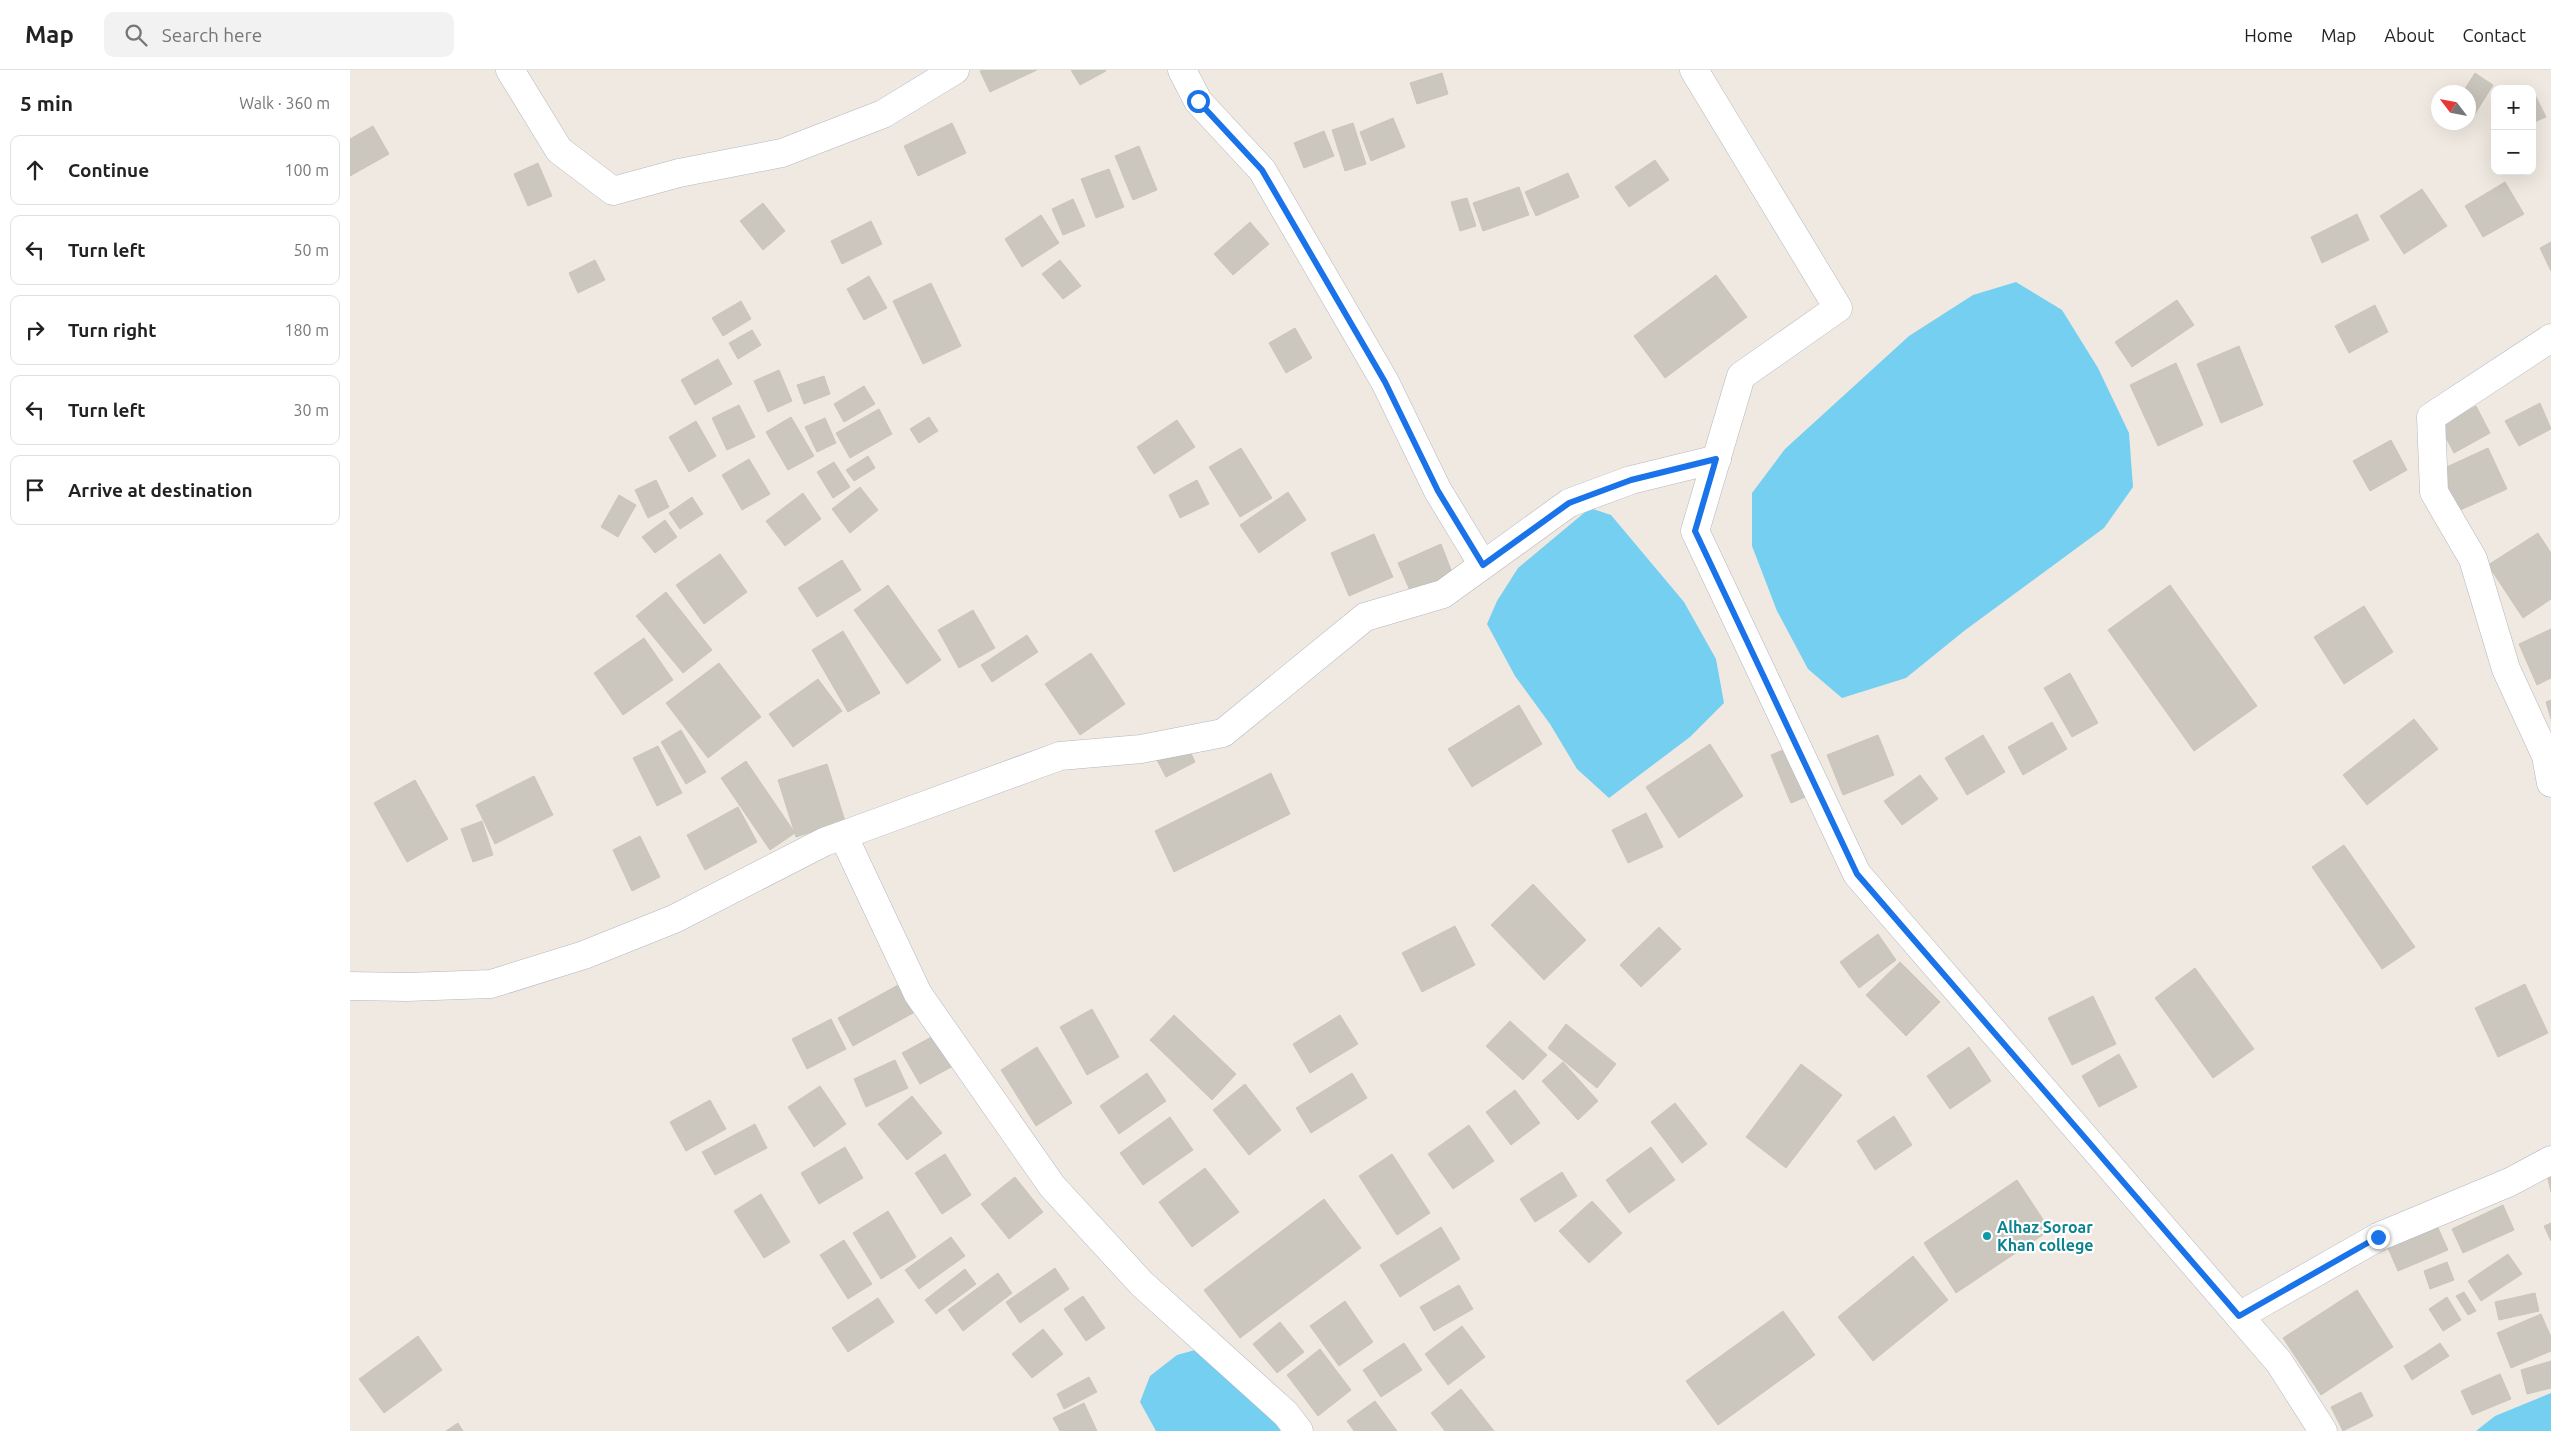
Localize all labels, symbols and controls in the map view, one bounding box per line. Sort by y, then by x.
search box [104,12,454,57]
text: Map [25,21,74,48]
icon: search [122,21,150,49]
text: Search here [162,24,262,46]
text: Home [2244,25,2293,45]
text: Map [2321,25,2356,45]
text: About [2384,25,2434,45]
text: Contact [2462,25,2526,45]
north arrow [2431,85,2476,130]
map controls [2491,85,2536,175]
button: + [2491,85,2536,130]
route start [1187,90,1210,113]
text: 5 min [20,91,73,115]
text: Walk · 360 m [239,94,330,112]
button: − [2491,130,2536,175]
icon: ahead [21,156,49,184]
text: Continue [68,159,149,181]
text: 100 m [284,161,329,179]
icon: left [21,236,49,264]
text: Turn left [68,239,146,261]
text: 50 m [293,241,329,259]
icon: right [21,316,49,344]
text: Turn right [68,319,156,341]
text: 180 m [284,321,329,339]
icon: left [21,396,49,424]
text: Turn left [68,399,146,421]
text: 30 m [293,401,329,419]
icon: arrive [21,476,49,504]
text: Arrive at destination [68,479,253,501]
place label: Alhaz Soroar Khan college [1997,1218,2094,1254]
route end [2367,1226,2390,1249]
marker: Alhaz Soroar Khan college [1981,1230,1993,1242]

